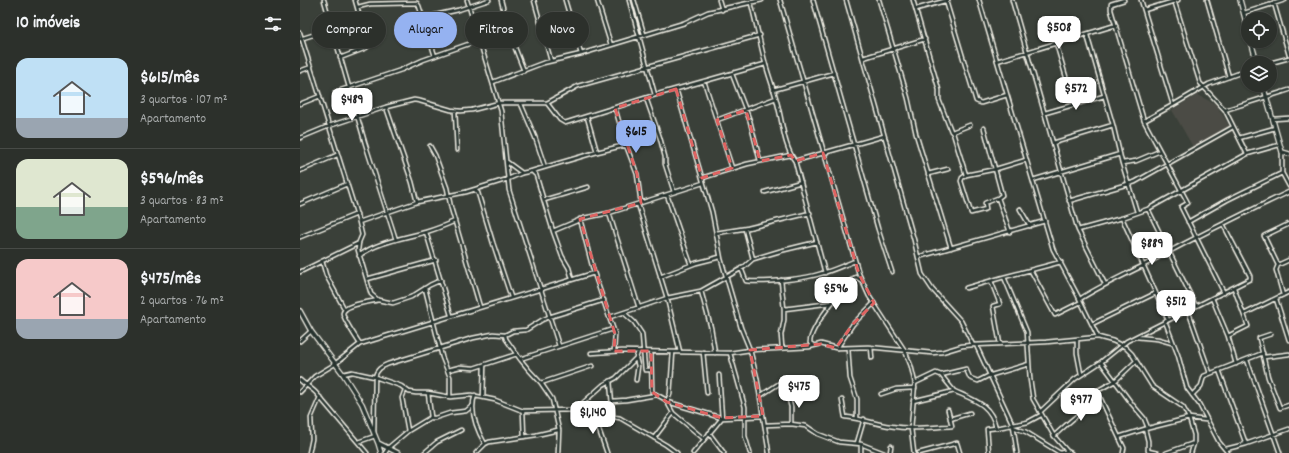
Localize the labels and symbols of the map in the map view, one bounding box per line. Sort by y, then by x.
pin: $508 [1035,16,1083,50]
pin: $572 [1052,77,1100,111]
pin: $489 [328,88,376,122]
pin: $615 [612,120,660,154]
pin: $889 [1128,232,1176,266]
pin: $596 [812,277,860,311]
pin: $512 [1152,290,1200,324]
pin: $475 [775,375,823,409]
pin: $977 [1057,388,1105,422]
pin: $1,140 [560,401,626,435]

